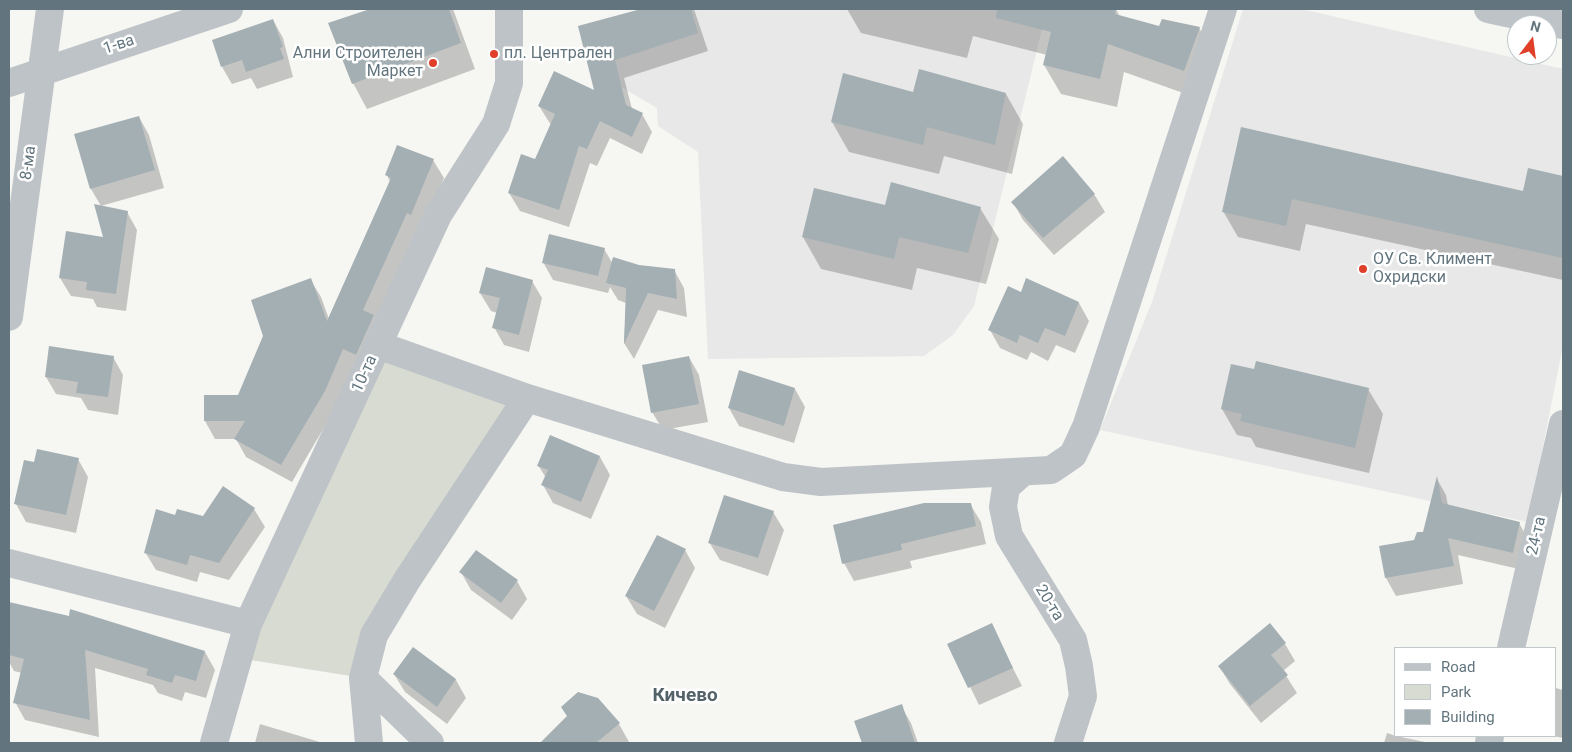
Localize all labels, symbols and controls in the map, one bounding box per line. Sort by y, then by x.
north arrow [1507,15,1557,65]
text: N [1529,17,1542,35]
street label: 1-ва [101,31,137,59]
place label: Ални Строителен Маркет [293,44,423,82]
place label: пл. Централен [504,44,612,64]
marker: пл. Централен [488,48,500,60]
marker: Ални Строителен Маркет [427,57,439,69]
street label: 8-ма [17,145,41,181]
place label: ОУ Св. Климент Охридски [1373,250,1492,288]
marker: ОУ Св. Климент Охридски [1357,263,1369,275]
street label: 10-та [348,352,382,396]
street label: 24-та [1523,515,1551,557]
street label: 20-та [1031,582,1067,624]
legend [1394,647,1557,737]
text: Road [1441,658,1475,676]
text: Park [1441,683,1471,701]
district label: Кичево [652,685,718,707]
text: Building [1441,708,1495,726]

